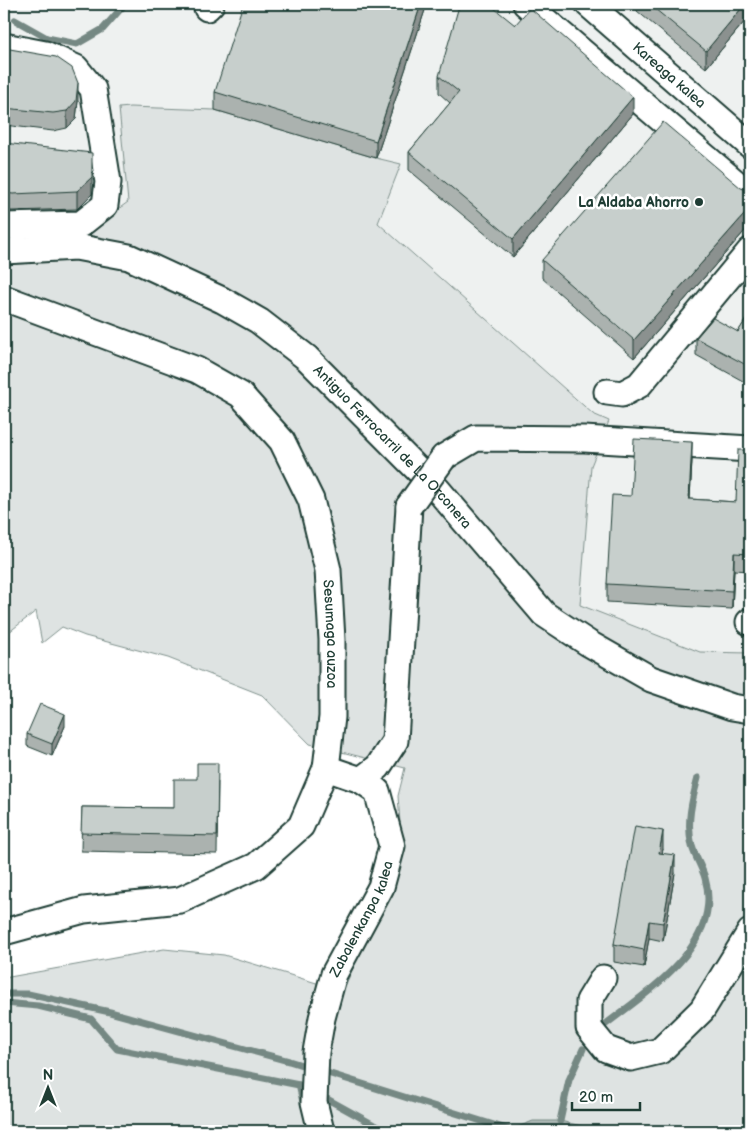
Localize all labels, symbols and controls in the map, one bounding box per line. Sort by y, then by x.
street label: Kareaga kalea [629,39,709,112]
place label: La Aldaba Ahorro [578,194,689,211]
marker: La Aldaba Ahorro [693,196,705,208]
street label: Antiguo Ferrocarril de La Orconera [310,362,475,532]
street label: Sesumaga auzoa [320,579,340,688]
street label: Zabalenkanpa kalea [326,859,397,981]
north arrow [22,1062,72,1112]
text: N [43,1067,53,1084]
scale bar [572,1080,639,1112]
text: 20 m [579,1088,613,1107]

